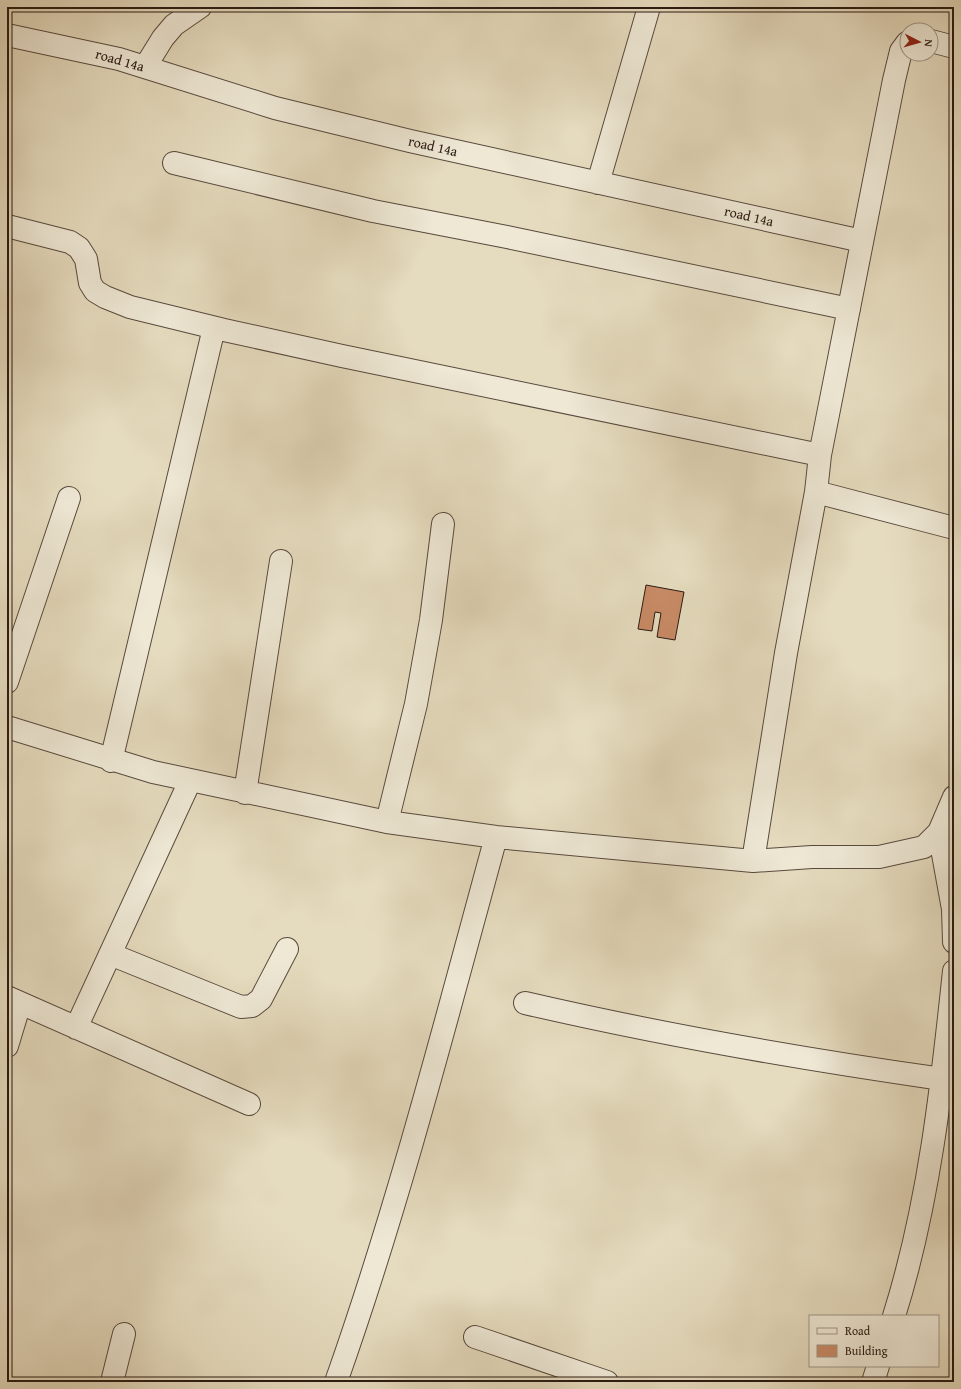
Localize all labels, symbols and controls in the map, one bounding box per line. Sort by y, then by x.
north arrow [899,22,939,62]
text: N [921,39,937,48]
street label: road 14a [93,43,147,77]
street label: road 14a [406,131,460,161]
street label: road 14a [722,201,776,231]
legend [809,1315,939,1367]
text: Road [845,1322,871,1339]
text: Building [845,1342,888,1359]

